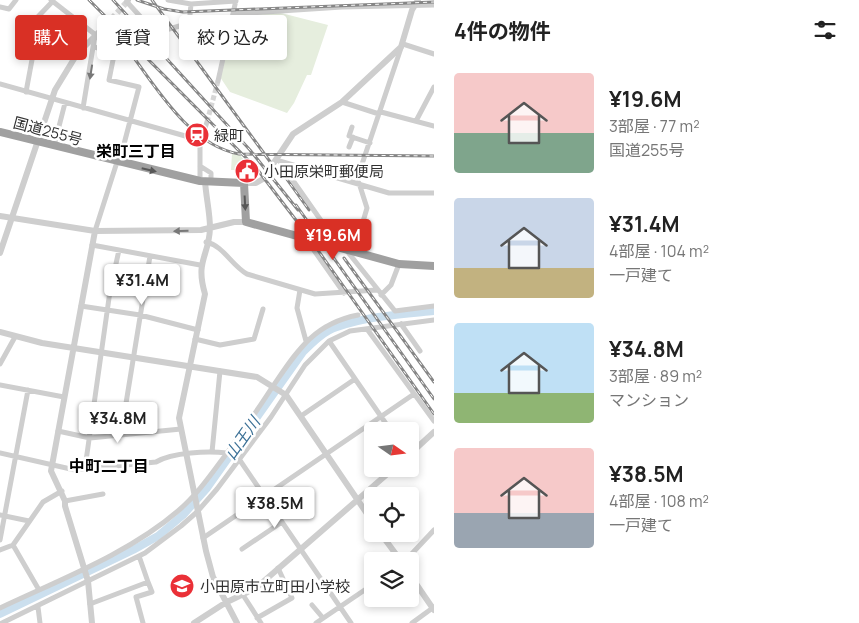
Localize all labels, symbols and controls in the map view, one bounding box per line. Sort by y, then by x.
chip: 購入 [15,15,87,60]
chip: 賃貸 [97,15,169,60]
chip: 絞り込み [179,15,287,60]
icon: filters [811,16,839,44]
text: 4件の物件 [454,17,551,45]
one-way arrow [87,64,95,80]
text: ¥19.6M [609,85,681,113]
icon: home [494,93,554,153]
street label: 国道255号 [11,112,85,150]
text: 3部屋 · 77 m² [609,115,700,137]
station icon: 緑町 [184,122,210,148]
place label: 緑町 [214,125,244,146]
text: 国道255号 [609,139,685,161]
district label: 栄町三丁目 [96,140,176,162]
public building icon: 小田原栄町郵便局 [234,158,260,184]
place label: 小田原栄町郵便局 [264,161,384,182]
one-way arrow [142,166,158,174]
one-way arrow [242,195,250,211]
text: ¥31.4M [609,210,680,238]
pin: ¥19.6M [292,218,374,261]
icon: home [494,218,554,278]
text: ¥19.6M [305,224,361,246]
one-way arrow [173,227,189,235]
text: 4部屋 · 104 m² [609,240,709,262]
pin: ¥31.4M [101,264,183,306]
text: 一戸建て [609,264,673,286]
text: ¥31.4M [115,269,169,291]
text: ¥34.8M [609,335,684,363]
icon: home [494,343,554,403]
text: 3部屋 · 89 m² [609,365,702,387]
text: マンション [609,389,689,411]
pin: ¥34.8M [77,402,159,444]
text: ¥34.8M [90,407,146,429]
water label: 山王川 [219,410,266,464]
north arrow [364,422,419,478]
map controls [364,422,419,607]
district label: 中町二丁目 [69,455,149,477]
text: ¥38.5M [609,460,684,488]
icon: home [494,468,554,528]
pin: ¥38.5M [234,486,316,529]
button: locate [364,487,419,542]
text: 4部屋 · 108 m² [609,490,709,512]
text: ¥38.5M [247,492,303,514]
text: 一戸建て [609,514,673,536]
button: layers [364,552,419,607]
school or university icon: 小田原市立町田小学校 [169,573,195,599]
place label: 小田原市立町田小学校 [200,576,350,597]

